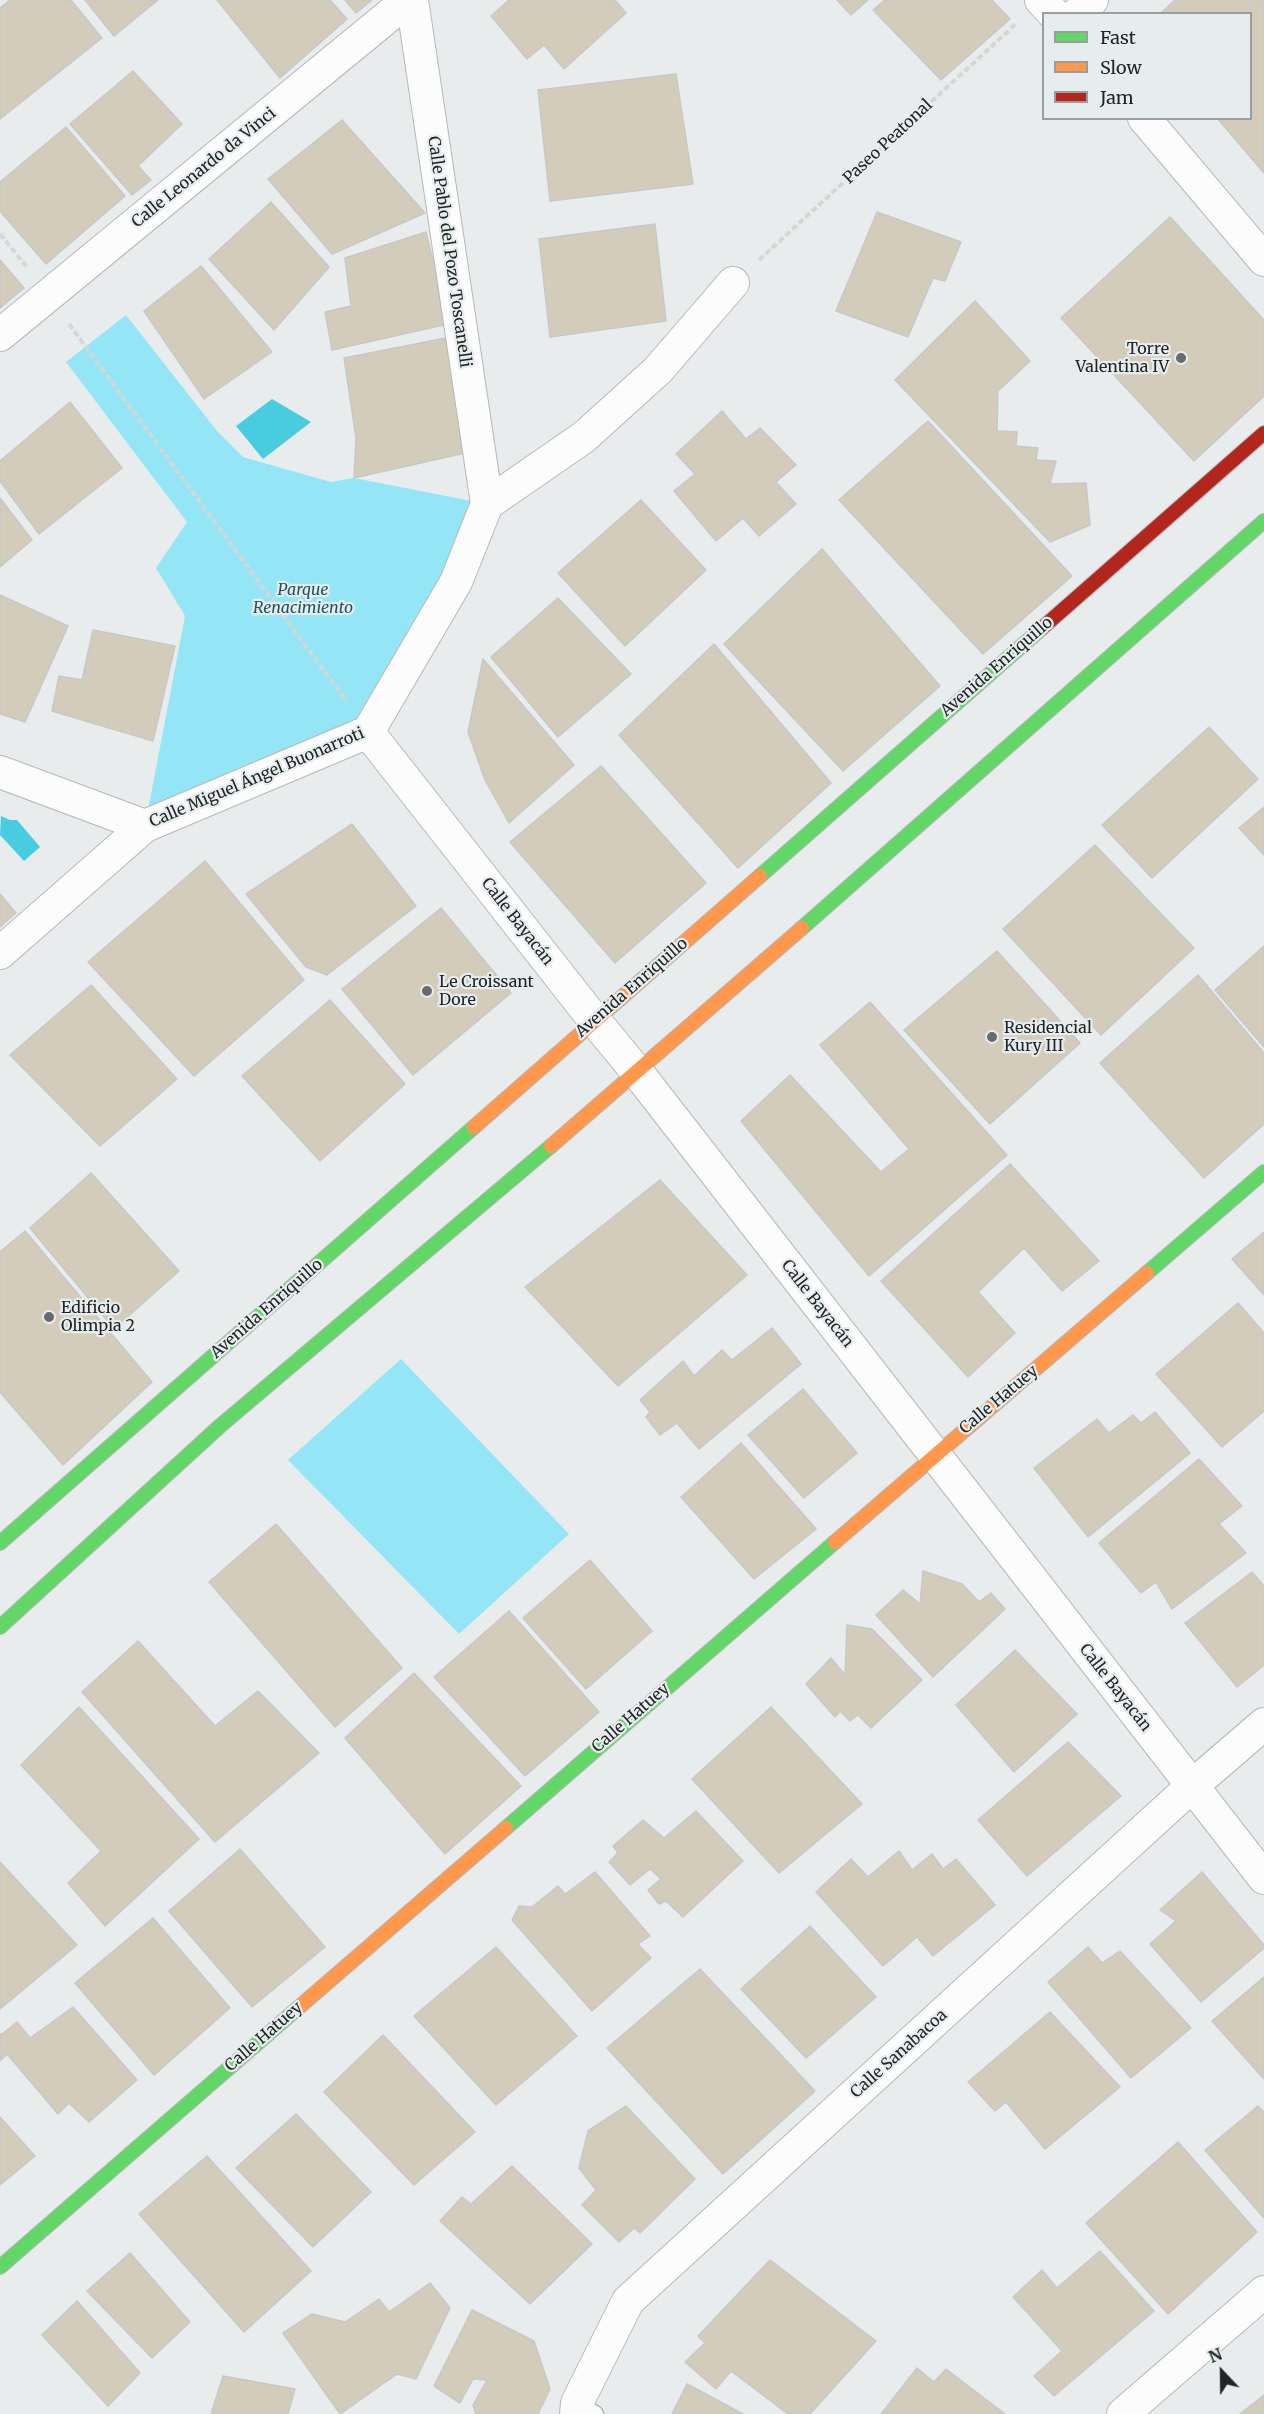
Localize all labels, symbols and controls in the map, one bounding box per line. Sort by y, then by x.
legend [1042,12,1252,120]
text: Fast [1100,26,1136,49]
text: Slow [1100,56,1142,79]
text: Jam [1100,86,1134,109]
street label: Paseo Peatonal [840,96,936,188]
street label: Calle Leonardo da Vinci [128,104,280,232]
street label: Calle Pablo del Pozo Toscanelli [423,135,475,369]
place label: Torre Valentina IV [1076,339,1169,377]
marker: Torre Valentina IV [1174,351,1188,365]
park label: Parque Renacimiento [253,580,353,618]
street label: Avenida Enriquillo [937,613,1057,721]
street label: Calle Miguel Ángel Buonarroti [147,724,367,832]
street label: Calle Bayacán [477,874,557,970]
street label: Avenida Enriquillo [572,934,692,1042]
place label: Le Croissant Dore [439,972,534,1010]
marker: Le Croissant Dore [420,984,434,998]
place label: Residencial Kury III [1004,1018,1092,1056]
marker: Residencial Kury III [985,1030,999,1044]
street label: Avenida Enriquillo [207,1255,327,1363]
street label: Calle Bayacán [777,1256,857,1352]
place label: Edificio Olimpia 2 [61,1298,135,1336]
marker: Edificio Olimpia 2 [42,1310,56,1324]
street label: Calle Hatuey [956,1362,1042,1438]
street label: Calle Bayacán [1075,1640,1155,1736]
street label: Calle Hatuey [588,1679,674,1757]
street label: Calle Hatuey [221,1998,307,2076]
street label: Calle Sanabacoa [847,2006,951,2102]
north arrow [1192,2342,1252,2402]
text: N [1206,2344,1225,2367]

